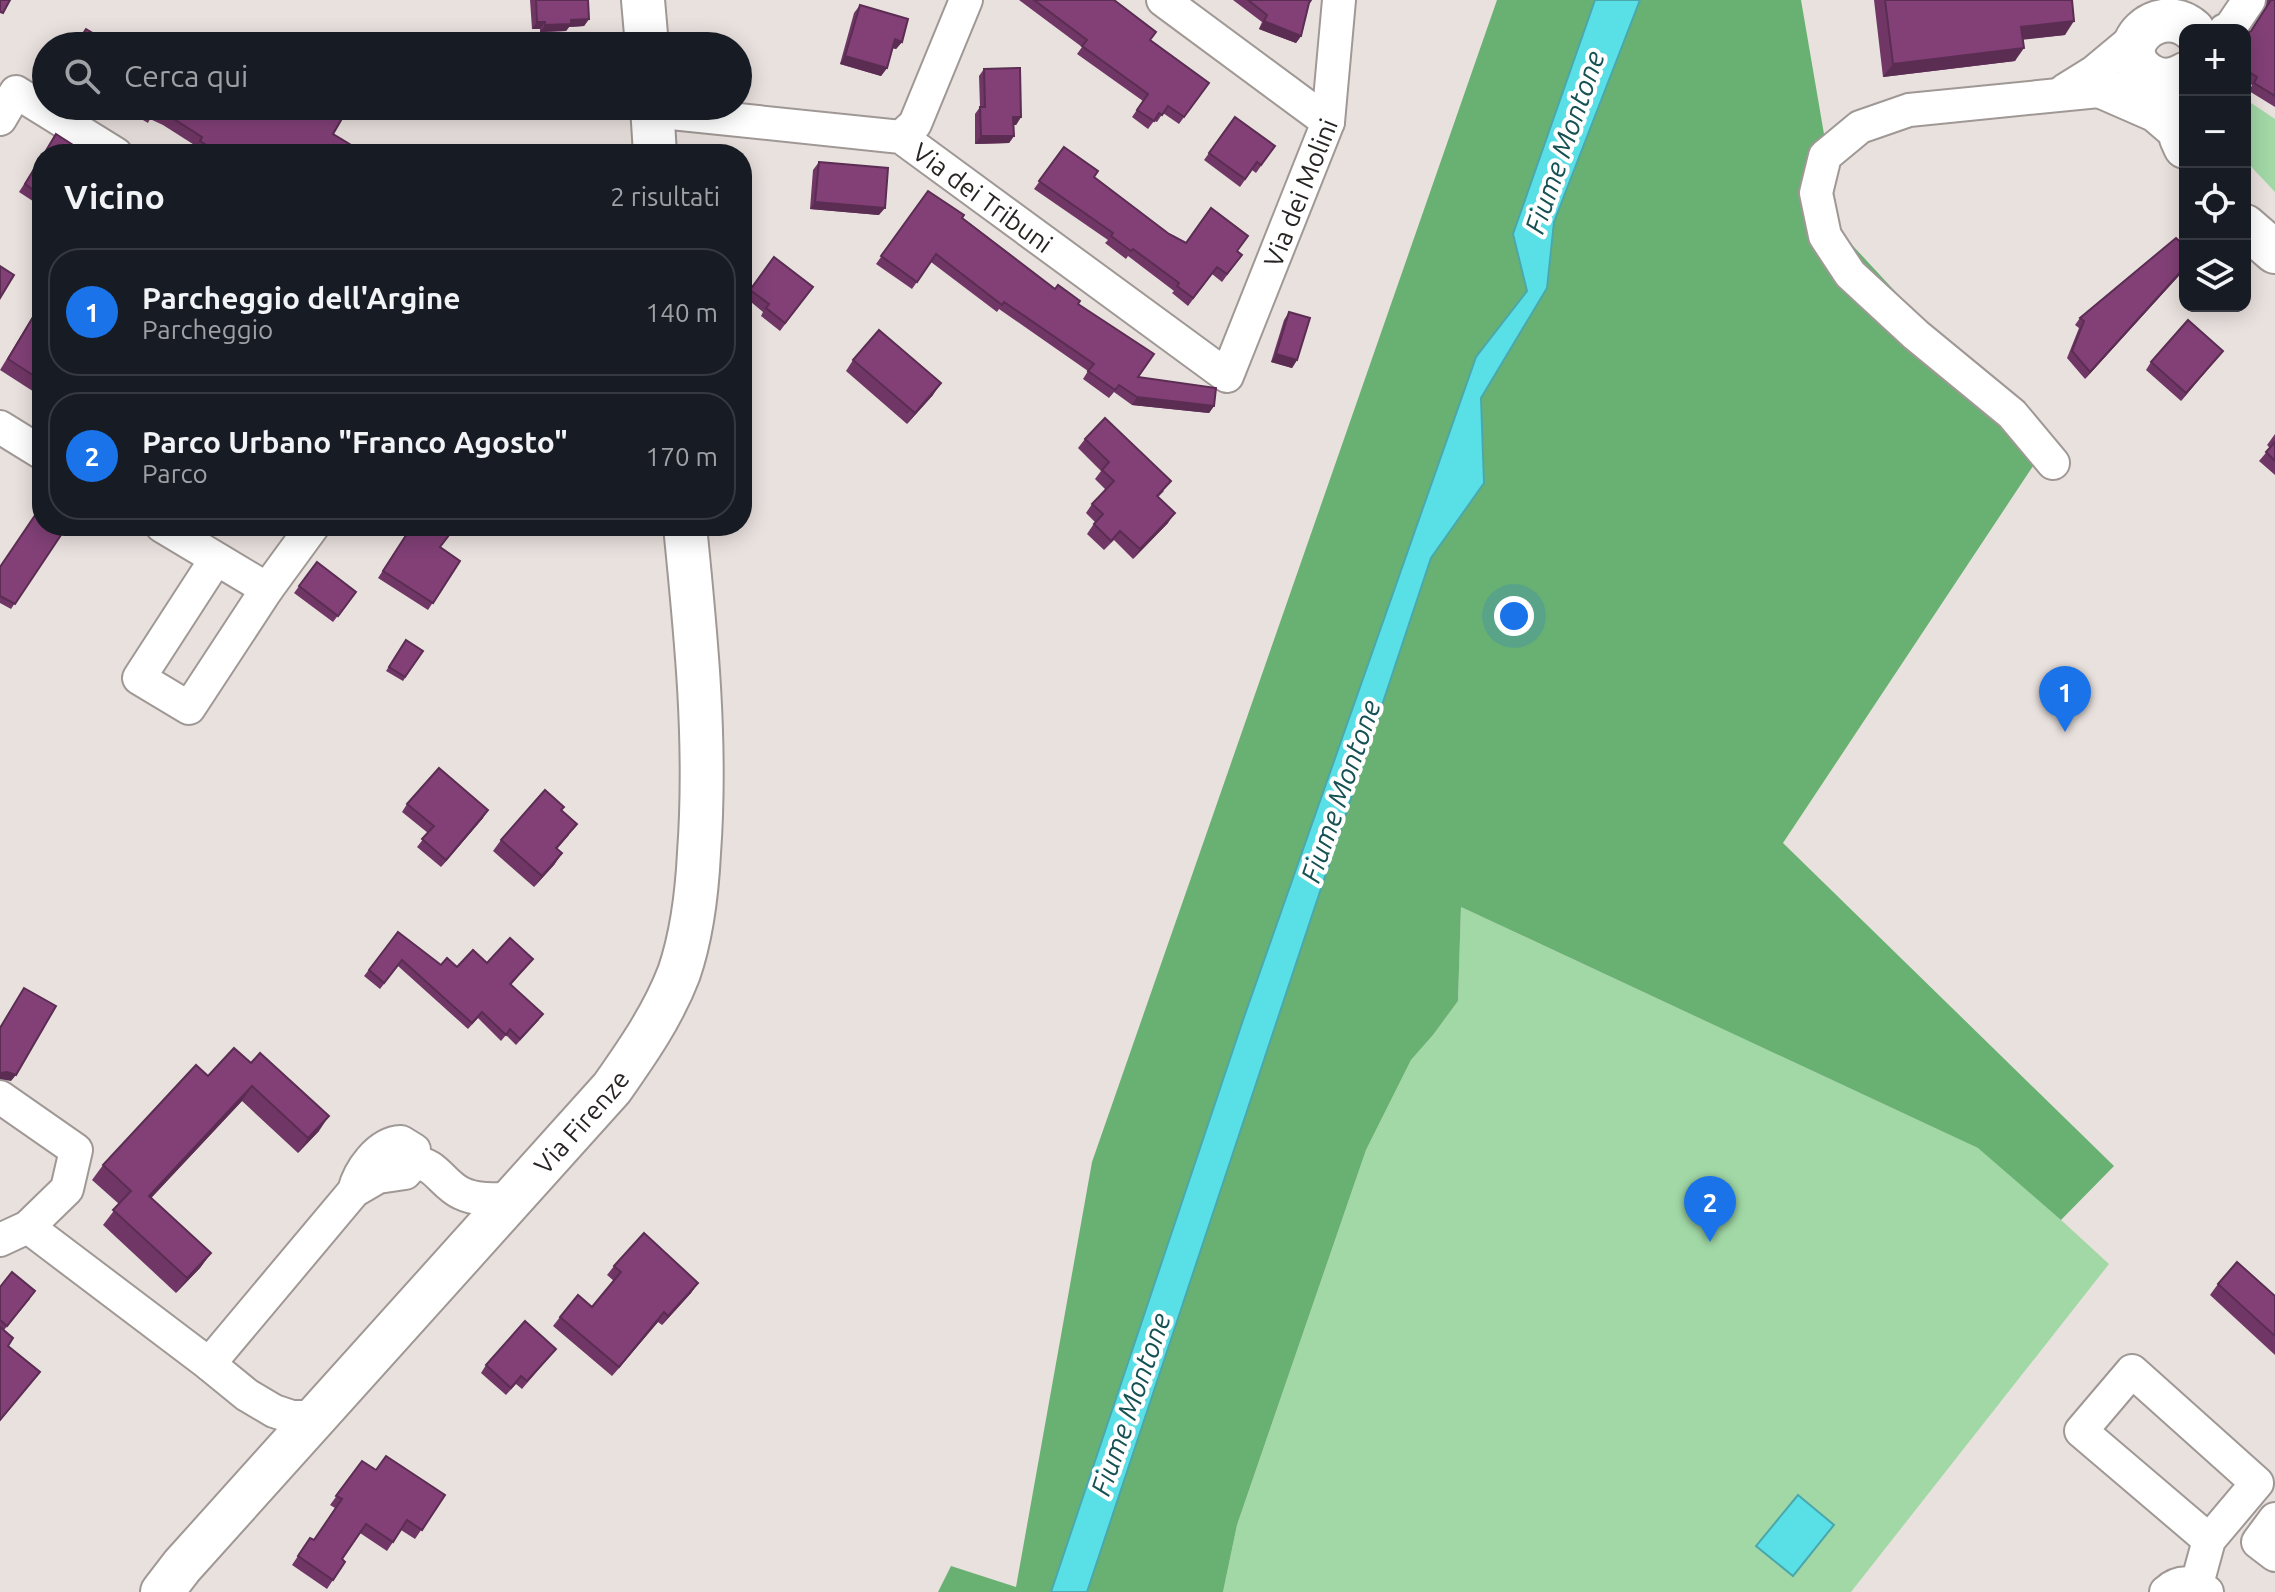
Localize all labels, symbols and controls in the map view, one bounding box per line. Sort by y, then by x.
map controls [2179,24,2251,312]
button: + [2179,24,2251,96]
search box [32,32,752,120]
water label: Fiume Montone [1518,47,1610,237]
icon: search [60,54,104,98]
text: Cerca qui [124,59,248,93]
button: − [2179,96,2251,168]
street label: Via dei Molini [1257,114,1342,271]
street label: Via dei Tribuni [907,136,1058,258]
button: locate [2179,168,2251,240]
text: Vicino [64,177,165,215]
text: 2 risultati [610,182,720,211]
button: layers [2179,240,2251,312]
text: Parcheggio dell'Argine [142,281,461,315]
text: 1 [85,298,99,327]
text: 140 m [646,298,718,327]
text: Parcheggio [142,315,273,344]
text: Parco Urbano "Franco Agosto" [142,425,568,459]
text: 2 [85,442,99,471]
text: 170 m [646,442,718,471]
text: Parco [142,459,208,488]
your location [1494,596,1534,636]
pin: 1 [2039,666,2091,732]
water label: Fiume Montone [1294,696,1386,886]
street label: Via Firenze [528,1065,634,1179]
pin: 2 [1684,1176,1736,1242]
water label: Fiume Montone [1084,1309,1176,1499]

